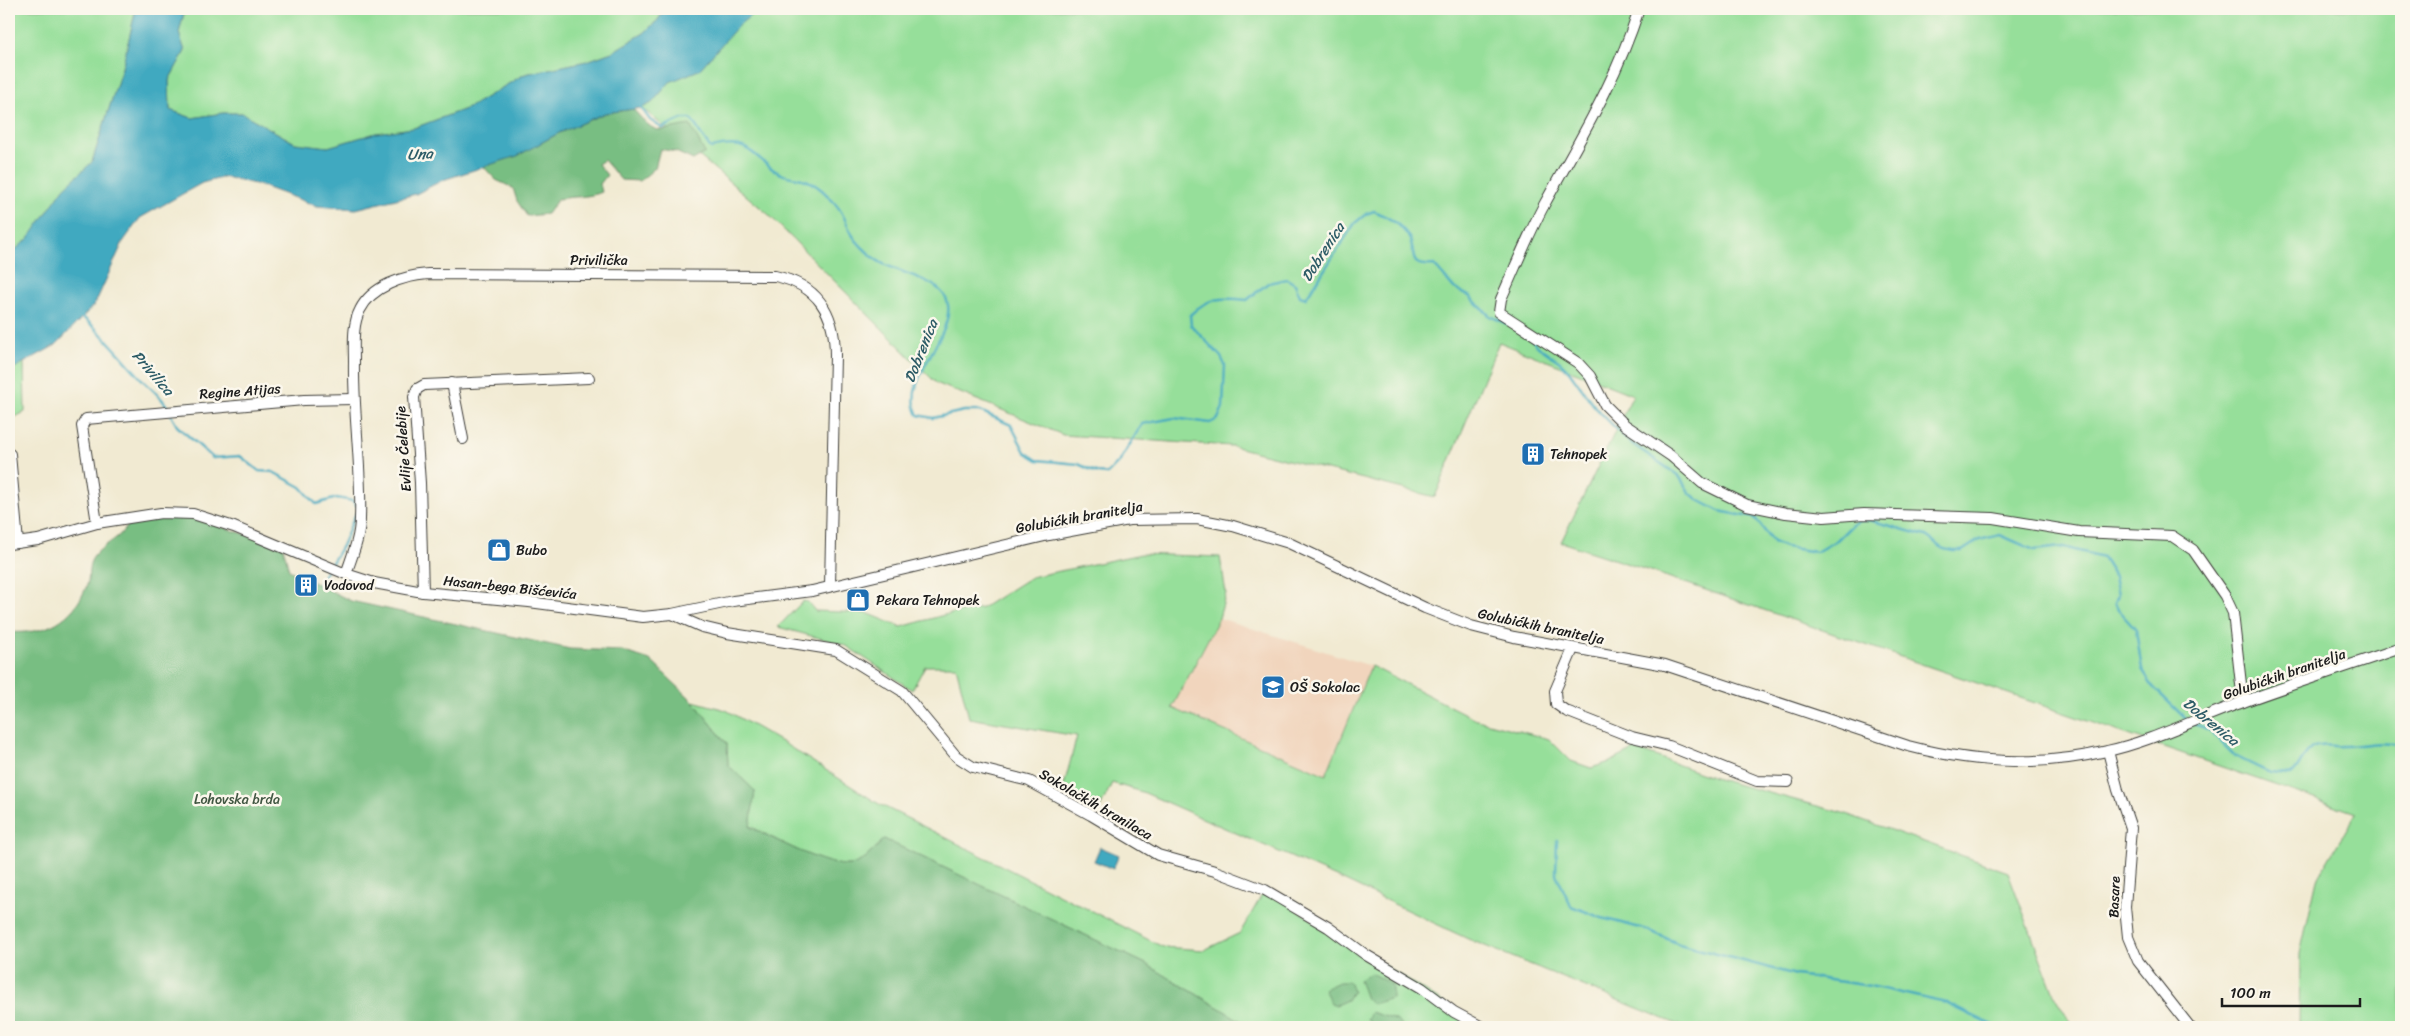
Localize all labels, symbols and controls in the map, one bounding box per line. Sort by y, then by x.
water label: Una [407,140,435,168]
water label: Dobrenica [1294,216,1353,287]
street label: Privilička [570,248,628,273]
water label: Dobrenica [897,314,946,386]
water label: Privilica [125,344,181,403]
street label: Regine Atijas [199,376,282,407]
street label: Evlije Čelebije [388,405,419,493]
building icon: Tehnopek [1520,441,1546,467]
place label: Tehnopek [1550,442,1608,467]
street label: Golubićkih branitelja [1014,494,1145,541]
shop icon: Bubo [486,537,512,563]
place label: Bubo [516,538,547,563]
street label: Hasan-bega Bišćevića [442,568,579,607]
building icon: Vodovod [293,572,319,598]
place label: Vodovod [324,573,375,598]
shop icon: Pekara Tehnopek [845,587,871,613]
place label: Pekara Tehnopek [876,588,980,613]
street label: Golubićkih branitelja [1475,601,1607,652]
street label: Golubićkih branitelja [2219,641,2350,707]
school or university icon: OŠ Sokolac [1260,674,1286,700]
place label: OŠ Sokolac [1290,675,1360,700]
water label: Dobrenica [2177,691,2246,754]
street label: Sokolačkih branilaca [1034,762,1158,848]
park label: Lohovska brda [194,787,280,812]
street label: Basare [2101,875,2128,918]
scale bar [2222,976,2360,1008]
text: 100 m [2230,980,2271,1006]

